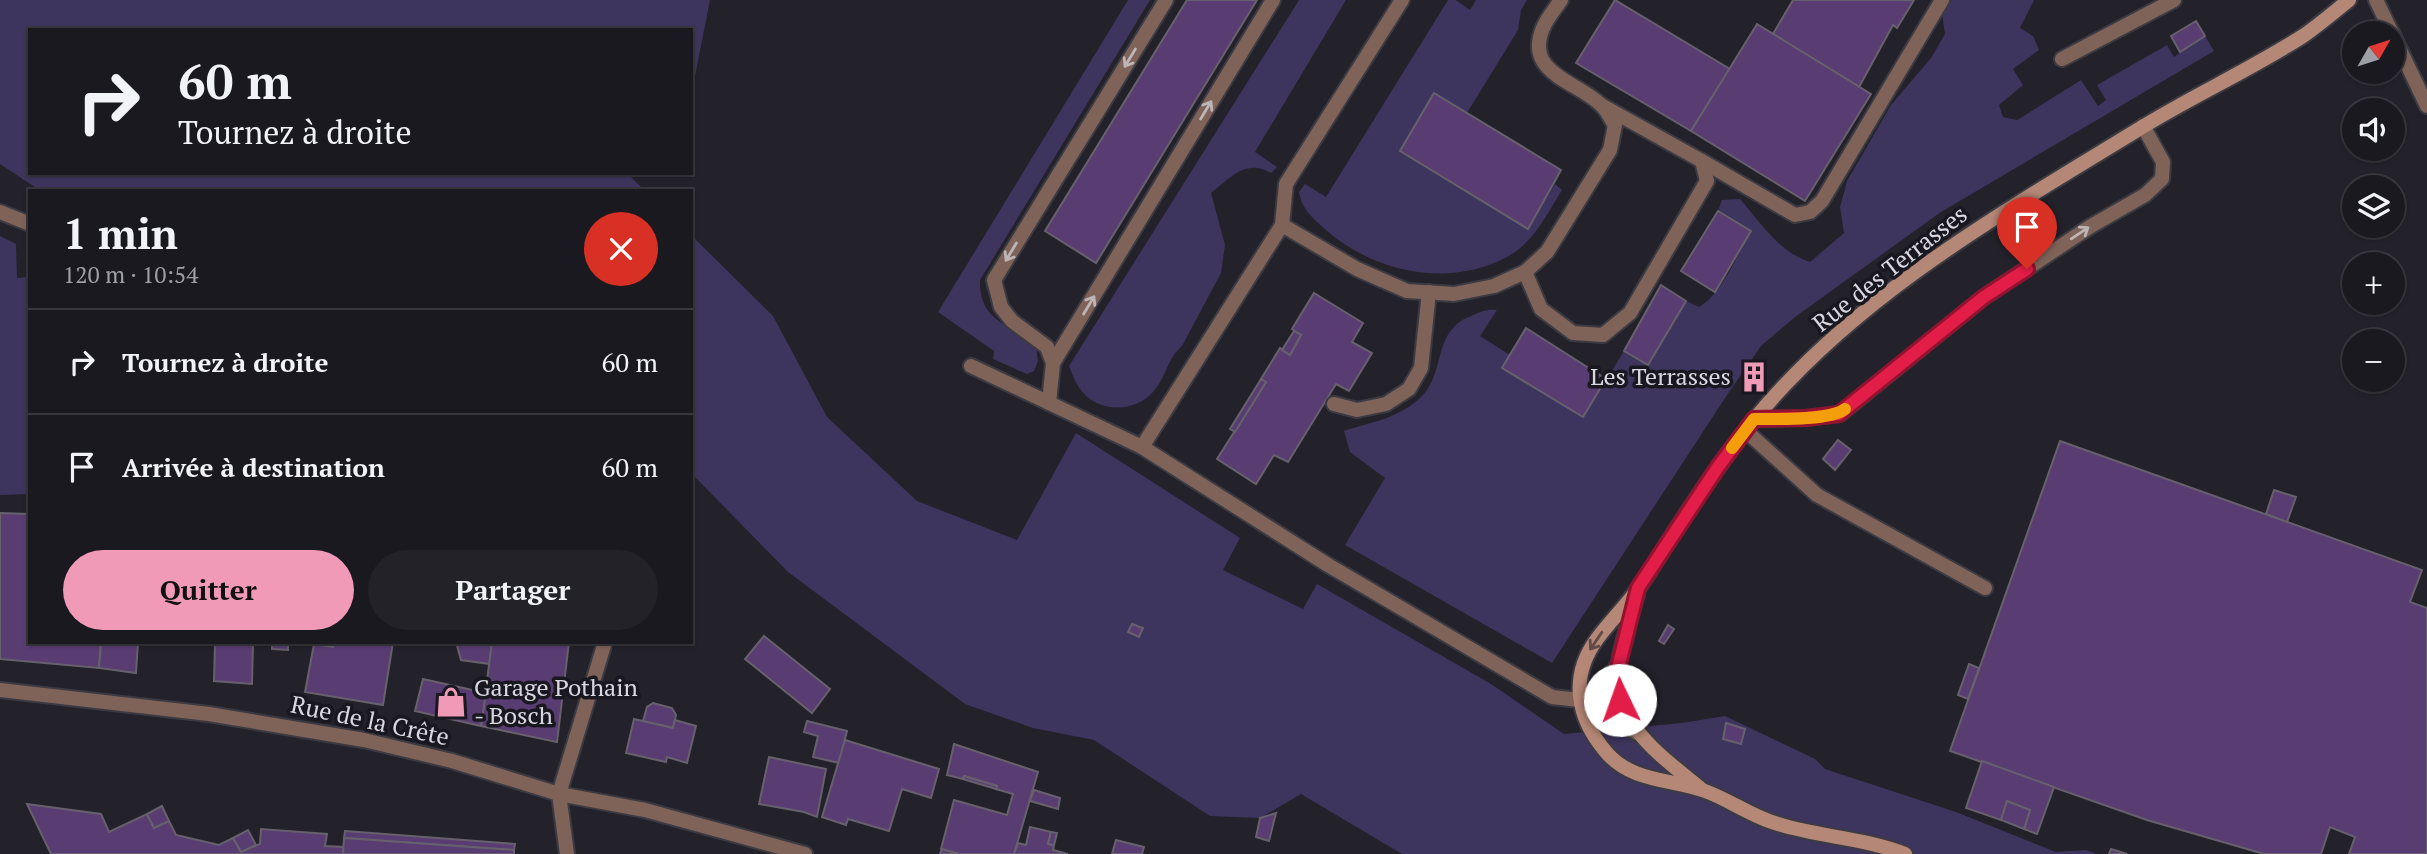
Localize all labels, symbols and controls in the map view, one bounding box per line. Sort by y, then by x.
north arrow [2342,21,2404,84]
map controls [2342,21,2405,392]
text: 60 m [178,48,292,113]
one-way arrow [1123,48,1137,68]
icon: right [63,56,154,147]
button: sound [2342,98,2405,161]
one-way arrow [1200,101,1214,121]
text: Tournez à droite [178,111,412,153]
button: layers [2342,175,2405,238]
pin [1997,197,2057,269]
street label: Rue des Terrasses [1806,198,1973,339]
text: 1 min [63,205,178,261]
icon: arrive [2008,208,2046,246]
button: close [584,212,658,286]
one-way arrow [2070,226,2090,240]
one-way arrow [1004,242,1018,262]
button: + [2342,252,2405,315]
text: 120 m · 10:54 [63,259,198,290]
one-way arrow [1082,296,1096,316]
button: − [2342,329,2405,392]
icon: right [63,343,101,381]
text: Tournez à droite [122,345,328,379]
text: 60 m [602,345,658,379]
place label: Les Terrasses [1590,360,1731,392]
building icon: Les Terrasses [1737,360,1771,394]
icon: arrive [63,448,101,486]
text: Arrivée à destination [122,450,385,484]
text: 60 m [602,450,658,484]
button: Quitter [63,550,354,630]
button: Partager [368,550,658,630]
one-way arrow [1589,631,1603,651]
position arrow [1583,663,1657,737]
place label: Garage Pothain - Bosch [474,671,638,731]
shop icon: Garage Pothain - Bosch [434,685,468,719]
street label: Rue de la Crête [288,688,452,752]

